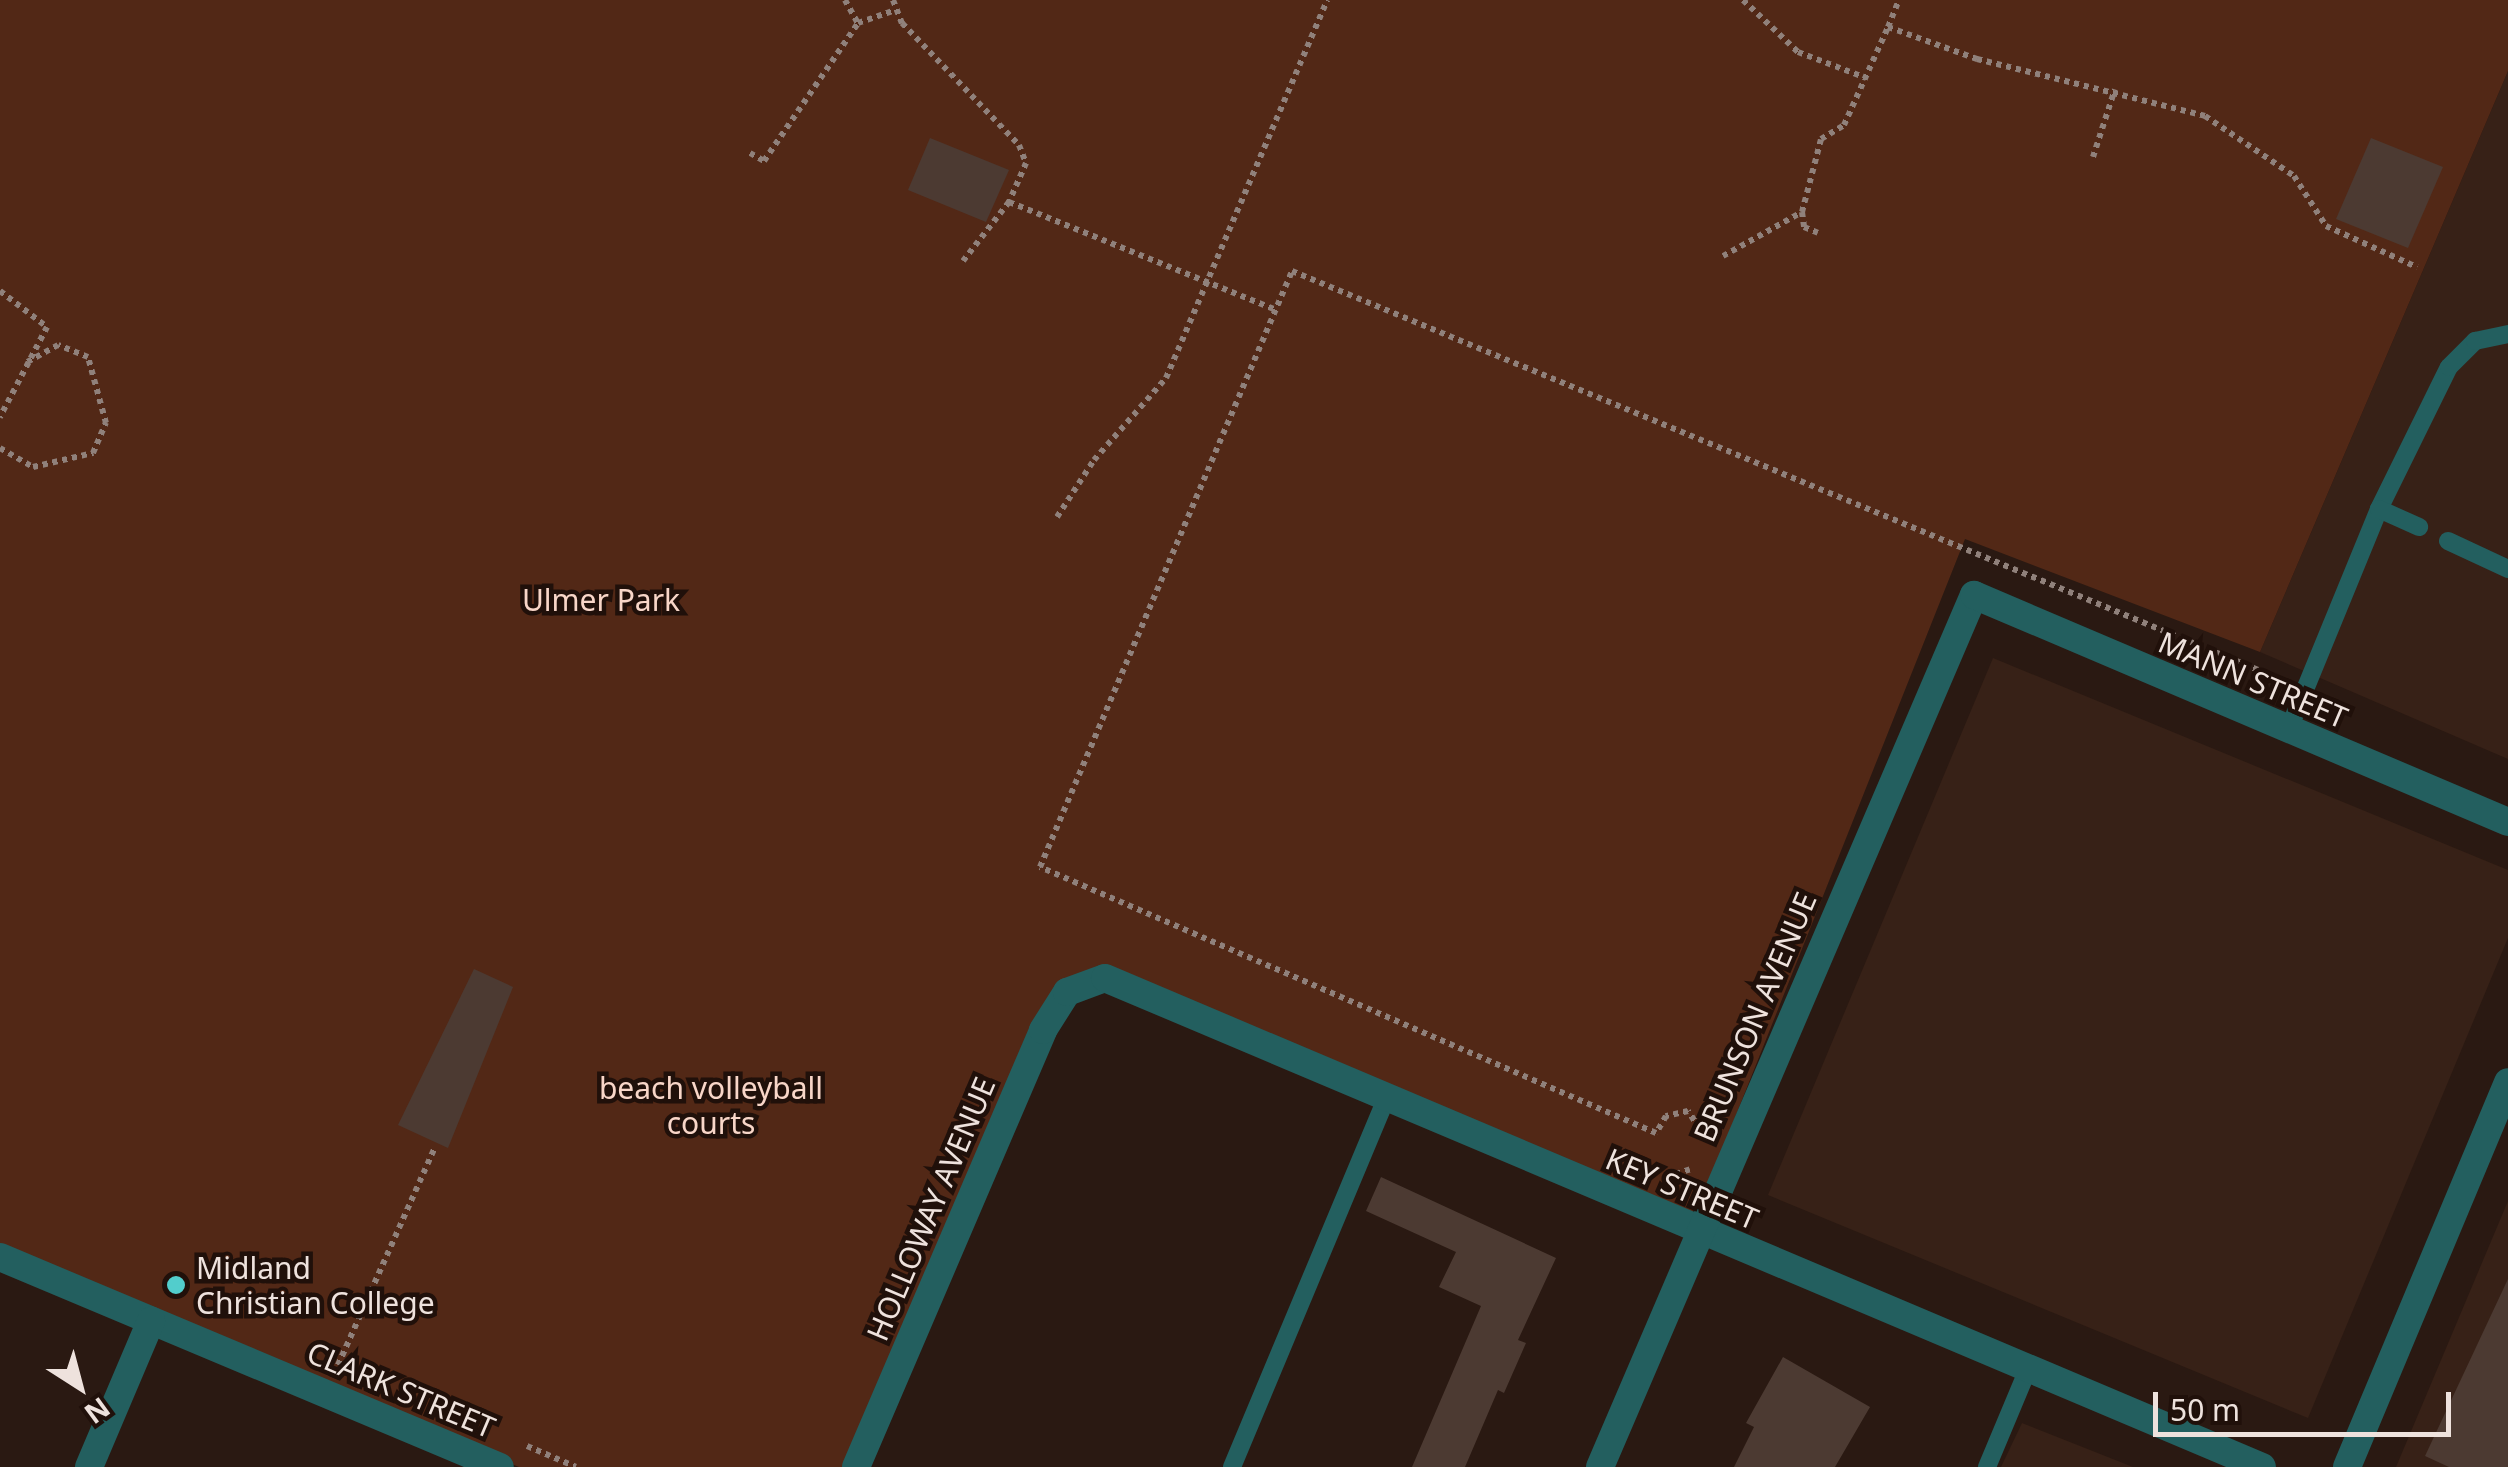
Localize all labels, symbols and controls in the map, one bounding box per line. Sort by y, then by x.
park label: Ulmer Park [522,582,680,618]
street label: MANN STREET [2153,624,2353,736]
street label: BRUNSON AVENUE [1686,887,1824,1147]
park label: beach volleyball courts [599,1070,823,1140]
street label: HOLLOWAY AVENUE [859,1072,1003,1346]
street label: KEY STREET [1600,1141,1764,1237]
place label: Midland Christian College [196,1250,435,1320]
marker: Midland Christian College [165,1274,187,1296]
street label: CLARK STREET [302,1334,500,1446]
north arrow [30,1337,130,1437]
scale bar [2158,1372,2456,1434]
text: N [77,1389,118,1433]
text: 50 m [2170,1389,2240,1430]

